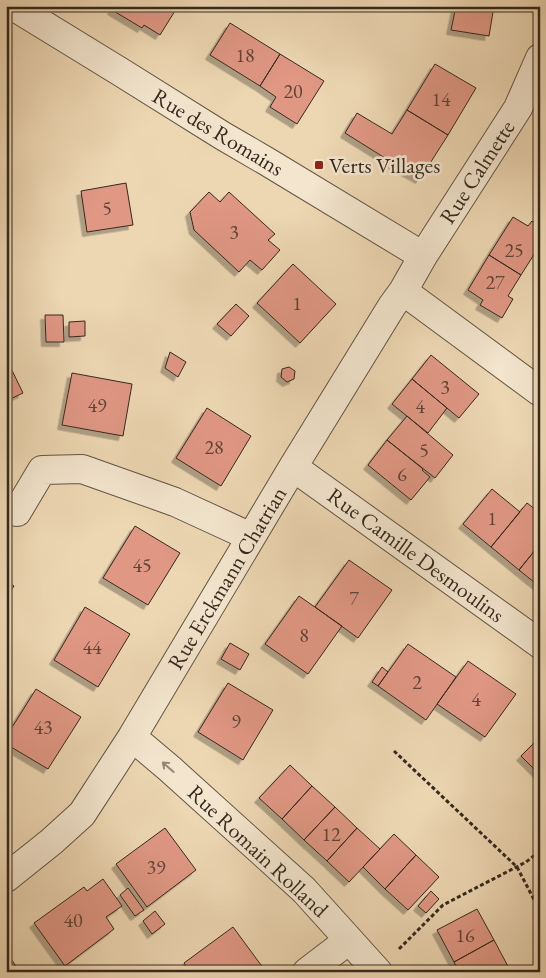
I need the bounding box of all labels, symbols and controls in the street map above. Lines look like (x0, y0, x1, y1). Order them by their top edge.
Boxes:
house number: 18 (235, 42, 255, 68)
house number: 20 (283, 78, 303, 104)
street label: Rue des Romains (147, 81, 289, 183)
house number: 14 (431, 86, 451, 112)
street label: Rue Calmette (433, 114, 522, 229)
place label: Verts Villages (329, 151, 440, 180)
marker: Verts Villages (313, 159, 325, 171)
house number: 5 (102, 195, 112, 221)
house number: 3 (229, 219, 239, 245)
house number: 25 (504, 237, 524, 263)
house number: 27 (485, 269, 505, 295)
house number: 1 (292, 290, 302, 316)
house number: 3 (440, 374, 450, 400)
house number: 49 (87, 392, 107, 418)
house number: 4 (415, 393, 425, 419)
house number: 28 (204, 434, 224, 460)
house number: 5 (419, 437, 429, 463)
house number: 6 (397, 461, 407, 487)
street label: Rue Erckmann Chatrian (161, 481, 293, 675)
street label: Rue Camille Desmoulins (322, 481, 510, 629)
house number: 1 (487, 505, 497, 531)
house number: 45 (132, 552, 152, 578)
house number: 7 (349, 585, 359, 611)
house number: 8 (299, 622, 309, 648)
house number: 44 (82, 634, 102, 660)
house number: 2 (412, 669, 422, 695)
house number: 4 (471, 686, 481, 712)
house number: 9 (231, 708, 241, 734)
house number: 43 (33, 714, 53, 740)
one-way arrow (161, 761, 174, 773)
street label: Rue Romain Rolland (181, 778, 335, 924)
house number: 12 (321, 821, 341, 847)
house number: 39 (146, 854, 166, 880)
house number: 40 (63, 907, 83, 933)
house number: 16 (455, 922, 475, 948)

